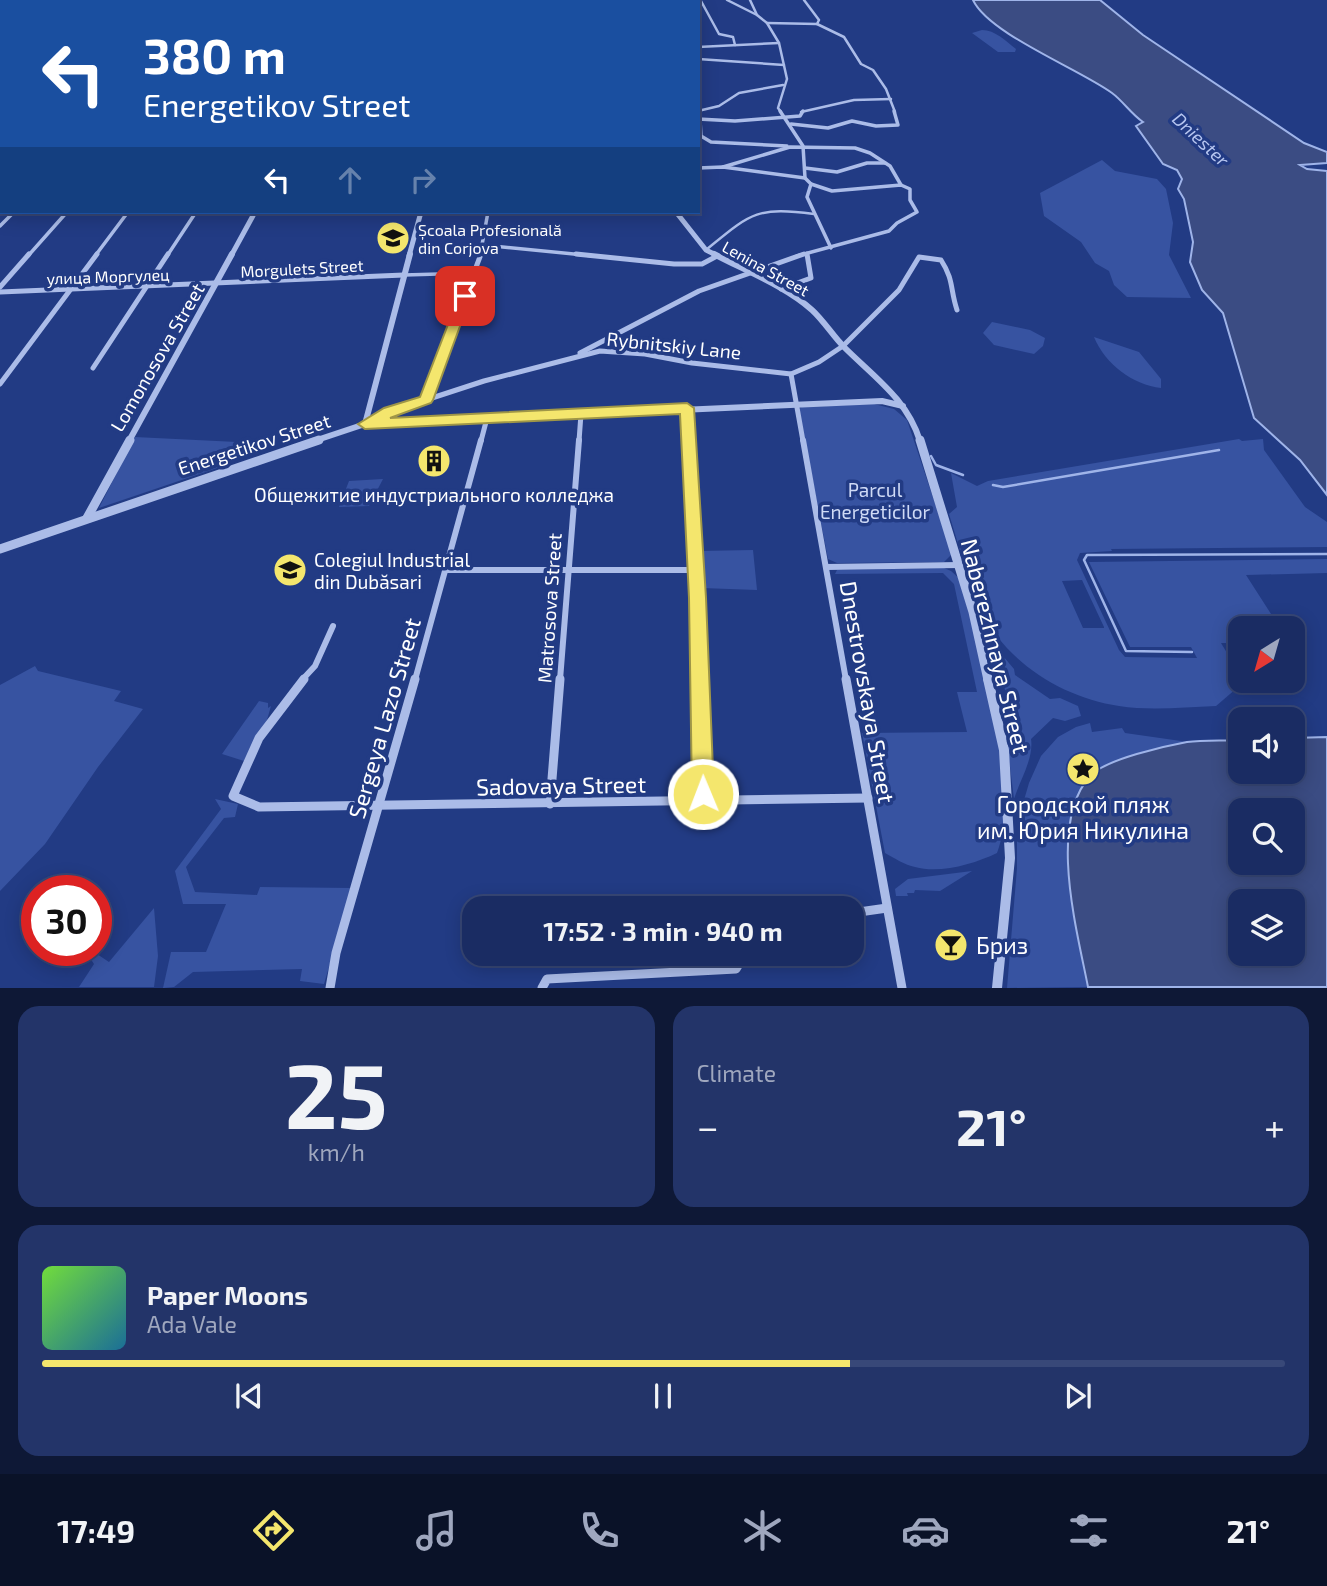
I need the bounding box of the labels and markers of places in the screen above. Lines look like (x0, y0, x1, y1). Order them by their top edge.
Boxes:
school or university icon: Școala Profesională din Corjova (374, 219, 412, 257)
place label: Școala Profesională din Corjova (418, 220, 562, 258)
pin (435, 266, 495, 326)
building icon: Общежитие индустриального колледжа (415, 442, 453, 480)
place label: Общежитие индустриального колледжа (254, 483, 614, 507)
place label: Colegiul Industrial din Dubăsari (314, 548, 470, 593)
school or university icon: Colegiul Industrial din Dubăsari (271, 551, 309, 589)
place icon: Городской пляж им. Юрия Никулина (1064, 750, 1102, 788)
place label: Городской пляж им. Юрия Никулина (977, 790, 1189, 845)
bar icon: Бриз (932, 926, 970, 964)
place label: Бриз (976, 931, 1028, 959)

